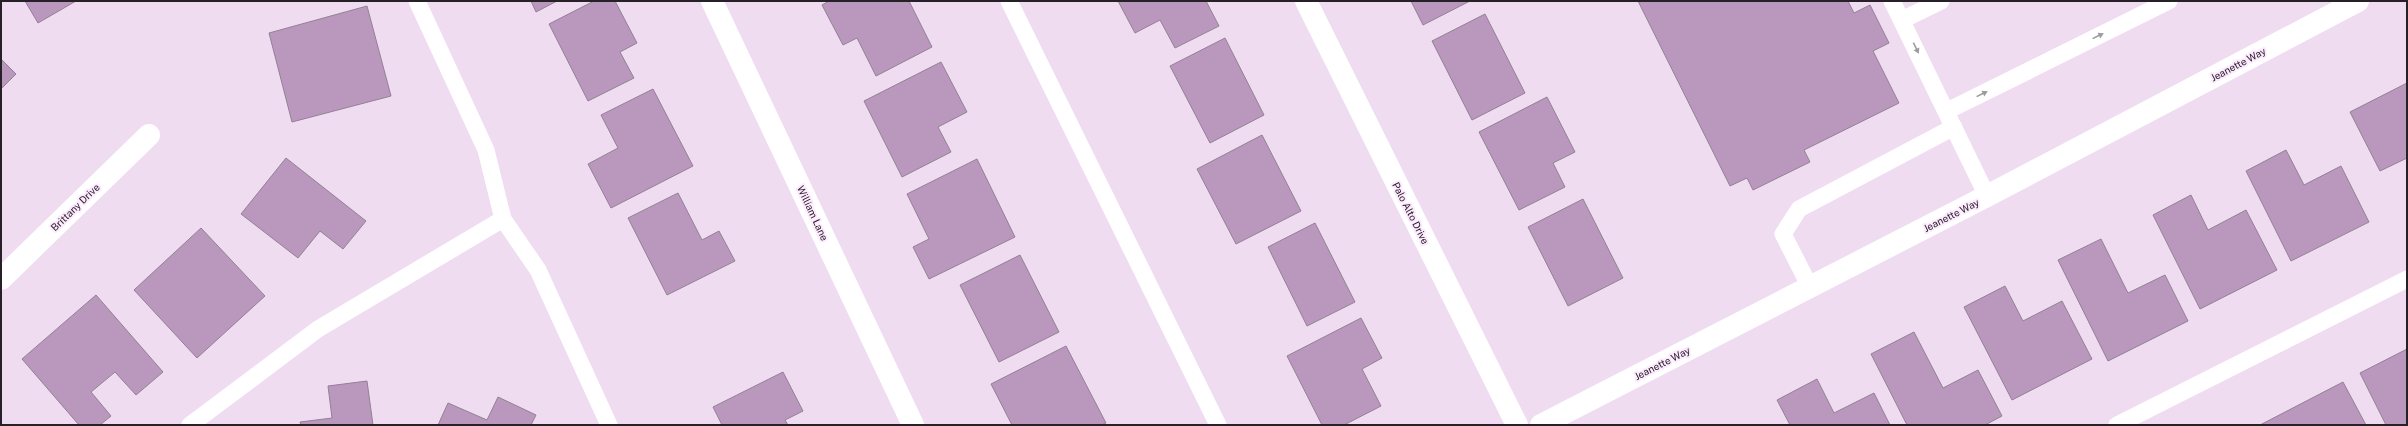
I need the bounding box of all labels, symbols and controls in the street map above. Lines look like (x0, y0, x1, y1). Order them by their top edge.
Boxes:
one-way arrow (2093, 33, 2104, 39)
one-way arrow (1913, 43, 1919, 54)
street label: Jeanette Way (2208, 44, 2268, 84)
one-way arrow (1976, 91, 1987, 97)
street label: Palo Alto Drive (1390, 180, 1432, 246)
street label: Brittany Drive (48, 181, 102, 233)
street label: William Lane (795, 183, 831, 243)
street label: Jeanette Way (1921, 196, 1981, 234)
street label: Jeanette Way (1632, 344, 1692, 382)

